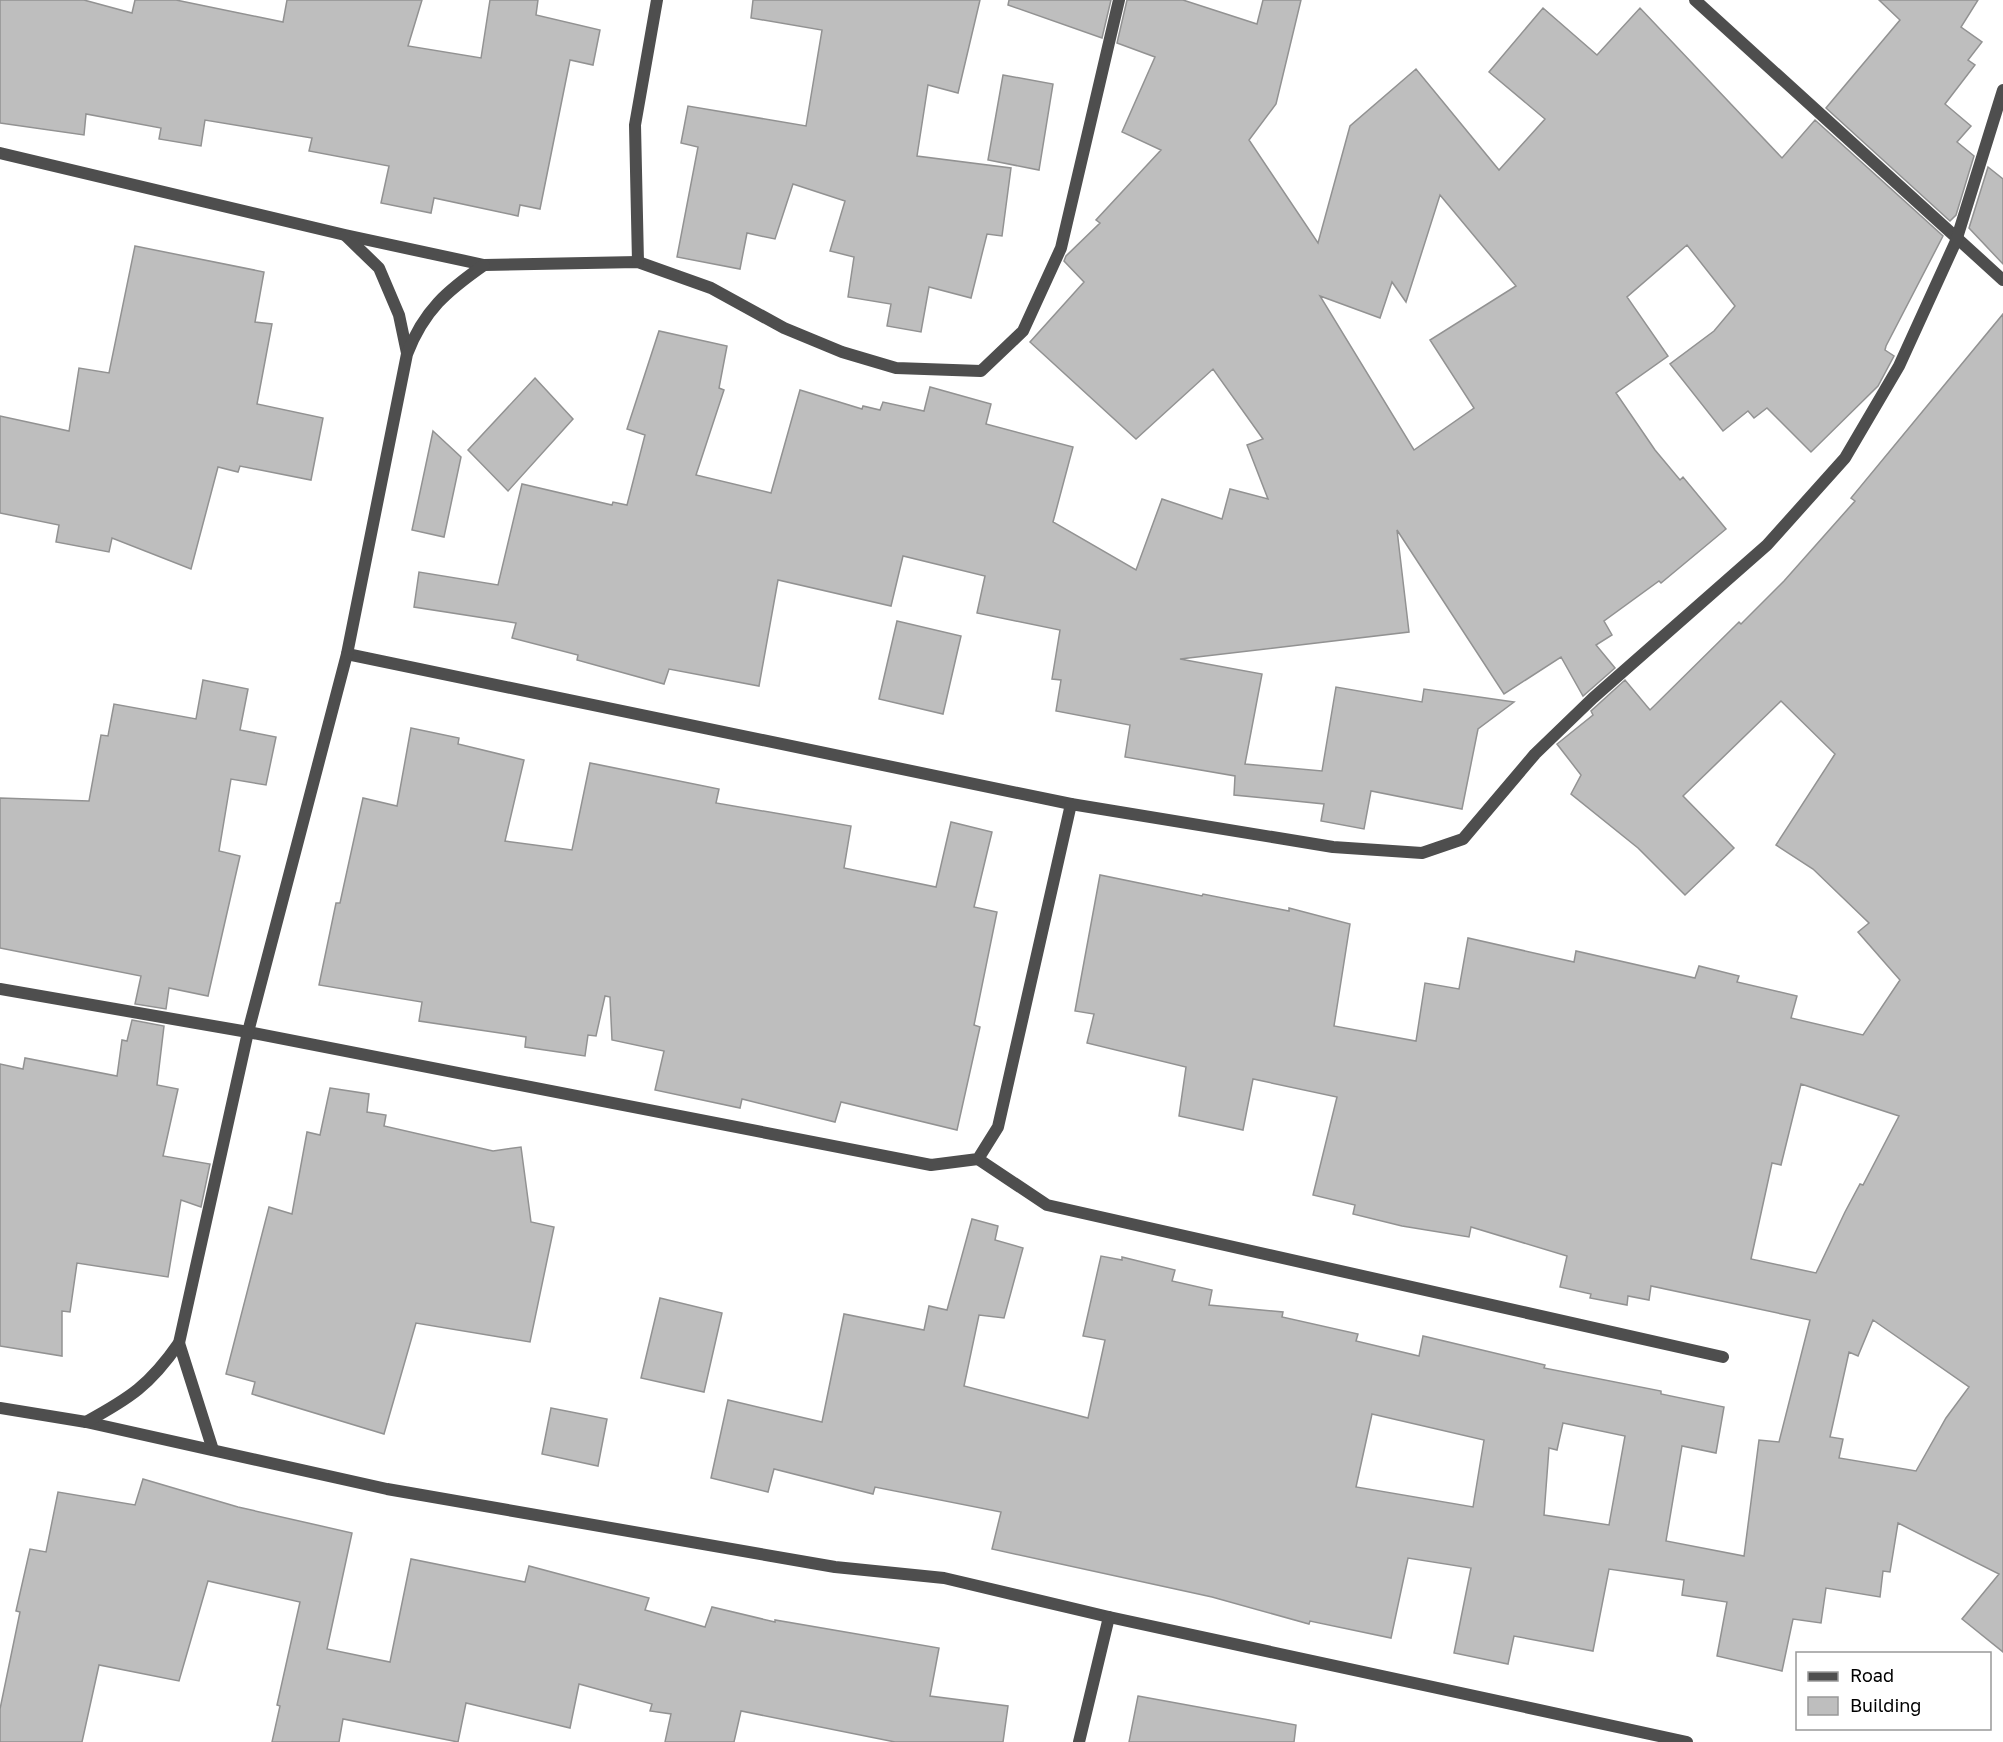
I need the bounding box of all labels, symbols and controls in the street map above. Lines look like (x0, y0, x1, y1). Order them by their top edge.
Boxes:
legend (1796, 1652, 1991, 1730)
text: Road (1850, 1664, 1894, 1686)
text: Building (1850, 1694, 1921, 1716)

